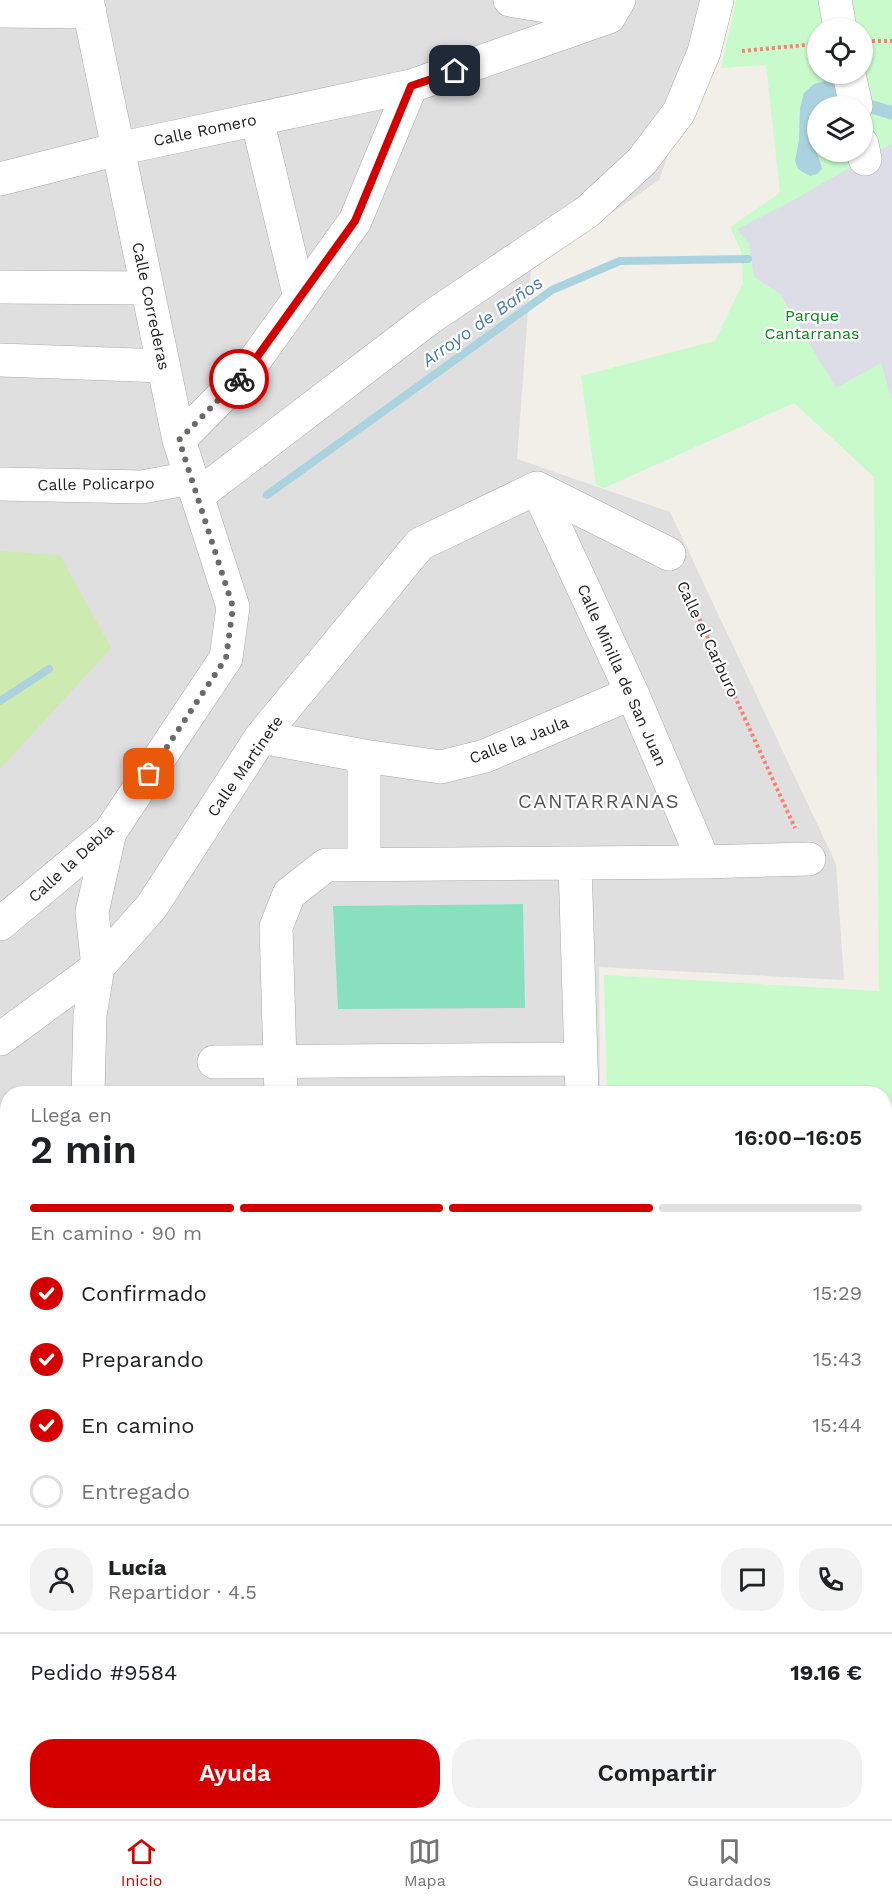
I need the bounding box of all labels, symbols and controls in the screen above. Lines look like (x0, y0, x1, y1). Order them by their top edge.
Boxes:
map controls (807, 18, 873, 162)
button: locate (807, 18, 873, 84)
pin (429, 45, 480, 96)
icon: home (438, 54, 471, 87)
button: layers (807, 96, 873, 162)
street label: Calle Romero (152, 110, 258, 150)
street label: Calle Correderas (128, 240, 174, 372)
water label: Arroyo de Baños (417, 272, 546, 371)
park label: Parque Cantarranas (765, 306, 859, 343)
courier (209, 349, 269, 409)
icon: bike (223, 363, 256, 396)
street label: Calle Policarpo (37, 473, 155, 495)
street label: Calle el Carburo (673, 578, 743, 700)
street label: Calle Minilla de San Juan (573, 581, 671, 769)
street label: Calle Martinete (203, 712, 287, 820)
street label: Calle la Jaula (467, 712, 571, 768)
pin (123, 748, 174, 799)
icon: bag (132, 757, 165, 790)
district label: CANTARRANAS (518, 789, 680, 813)
street label: Calle la Debla (24, 820, 118, 906)
text: Llega en (30, 1103, 112, 1127)
text: 16:00–16:05 (735, 1125, 862, 1150)
text: 2 min (30, 1127, 137, 1172)
text: En camino · 90 m (30, 1221, 202, 1245)
icon: check (30, 1277, 63, 1310)
text: Confirmado (81, 1281, 207, 1306)
text: 15:29 (813, 1281, 862, 1305)
icon: check (30, 1343, 63, 1376)
text: Preparando (81, 1347, 204, 1372)
text: 15:43 (813, 1347, 862, 1371)
icon: check (30, 1409, 63, 1442)
text: En camino (81, 1413, 195, 1438)
text: 15:44 (812, 1413, 862, 1437)
text: Entregado (81, 1479, 190, 1504)
button: person (30, 1548, 93, 1611)
button: chat (721, 1548, 784, 1611)
button: phone (799, 1548, 862, 1611)
text: Lucía (108, 1555, 166, 1580)
text: Repartidor · 4.5 (108, 1580, 257, 1604)
text: Pedido #9584 (30, 1660, 178, 1685)
text: 19.16 € (790, 1660, 862, 1685)
button: Ayuda (30, 1739, 440, 1808)
button: Compartir (452, 1739, 862, 1808)
tab: Inicio (121, 1835, 162, 1890)
tab: Mapa (404, 1835, 446, 1890)
tab: Guardados (687, 1835, 771, 1890)

